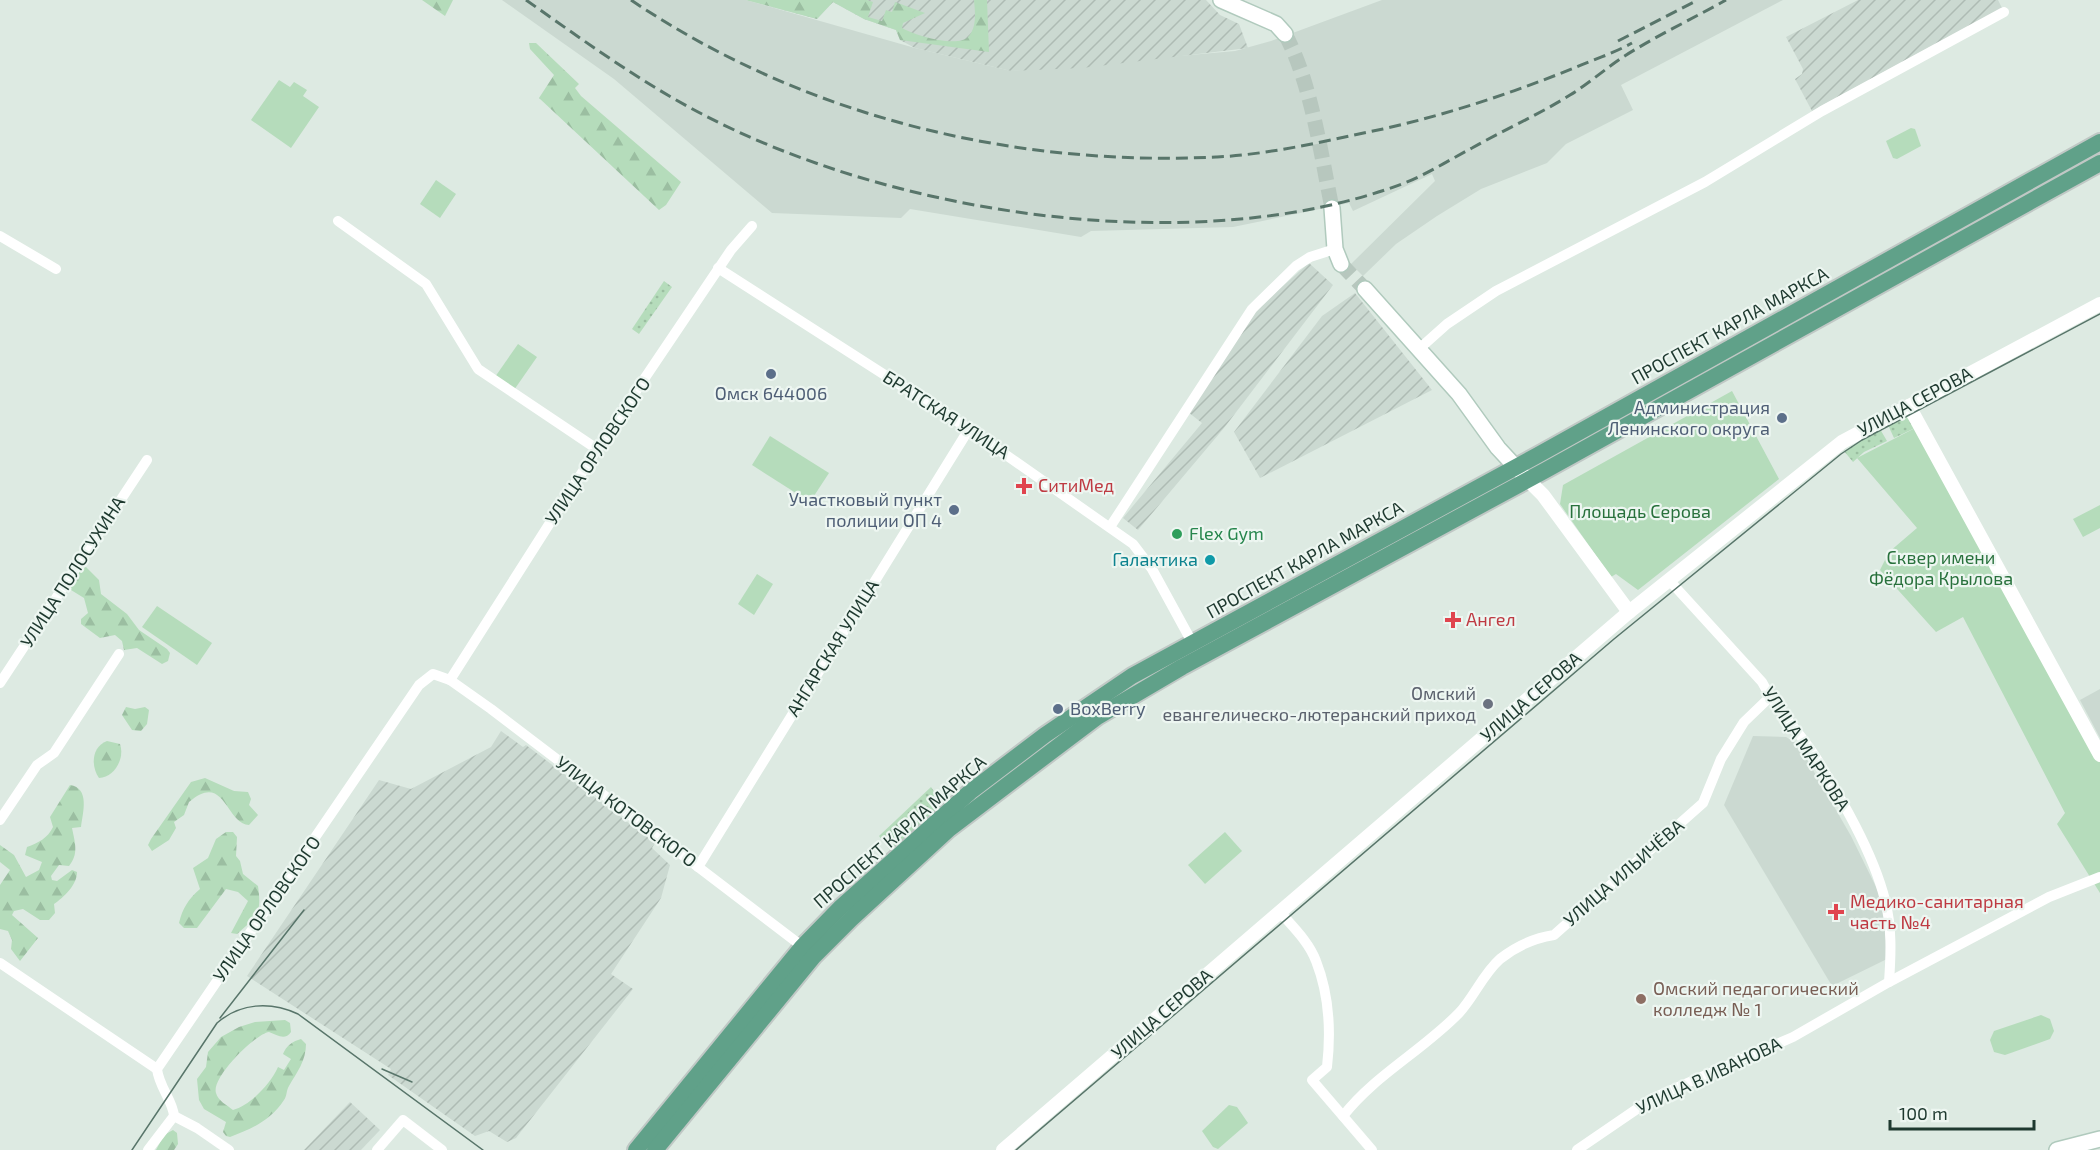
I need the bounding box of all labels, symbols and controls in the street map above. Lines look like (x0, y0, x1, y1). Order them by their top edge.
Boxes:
street label: ПРОСПЕКТ КАРЛА МАРКСА (1627, 261, 1832, 388)
street label: УЛИЦА СЕРОВА (1854, 361, 1976, 441)
street label: БРАТСКАЯ УЛИЦА (879, 365, 1015, 464)
marker: Омск 644006 (764, 367, 778, 381)
street label: УЛИЦА ОРЛОВСКОГО (540, 373, 655, 528)
place label: Омск 644006 (715, 382, 827, 404)
place label: Администрация Ленинского округа (1608, 396, 1770, 439)
marker: Администрация Ленинского округа (1775, 411, 1789, 425)
place label: СитиМед (1038, 474, 1114, 496)
marker: СитиМед (1015, 477, 1033, 495)
place label: Участковый пункт полиции ОП 4 (789, 488, 942, 531)
street label: УЛИЦА ПОЛОСУХИНА (15, 491, 130, 651)
street label: ПРОСПЕКТ КАРЛА МАРКСА (1202, 495, 1407, 622)
park label: Площадь Серова (1569, 500, 1711, 522)
marker: Участковый пункт полиции ОП 4 (947, 503, 961, 517)
place label: Flex Gym (1189, 522, 1264, 544)
marker: Flex Gym (1170, 527, 1184, 541)
park label: Сквер имени Фёдора Крылова (1869, 546, 2013, 589)
place label: Галактика (1112, 548, 1198, 570)
marker: Галактика (1203, 553, 1217, 567)
street label: АНГАРСКАЯ УЛИЦА (781, 574, 884, 720)
place label: Ангел (1466, 608, 1516, 630)
marker: Ангел (1444, 611, 1462, 629)
street label: УЛИЦА СЕРОВА (1475, 646, 1586, 746)
place label: Омский евангелическо-лютеранский приход (1162, 682, 1476, 725)
street label: УЛИЦА МАРКОВА (1758, 682, 1856, 815)
place label: BoxBerry (1070, 697, 1146, 719)
marker: Омский евангелическо-лютеранский приход (1481, 697, 1495, 711)
marker: BoxBerry (1051, 702, 1065, 716)
street label: ПРОСПЕКТ КАРЛА МАРКСА (809, 750, 991, 912)
street label: УЛИЦА КОТОВСКОГО (552, 751, 701, 871)
street label: УЛИЦА ИЛЬИЧЁВА (1559, 814, 1689, 930)
street label: УЛИЦА ОРЛОВСКОГО (208, 831, 325, 985)
place label: Медико-санитарная часть №4 (1850, 890, 2024, 933)
marker: Медико-санитарная часть №4 (1827, 903, 1845, 921)
street label: УЛИЦА СЕРОВА (1106, 963, 1217, 1063)
place label: Омский педагогический колледж № 1 (1653, 977, 1859, 1020)
marker: Омский педагогический колледж № 1 (1634, 992, 1648, 1006)
street label: УЛИЦА В.ИВАНОВА (1633, 1031, 1785, 1118)
scale bar (1890, 1093, 2034, 1131)
text: 100 m (1899, 1102, 1948, 1124)

